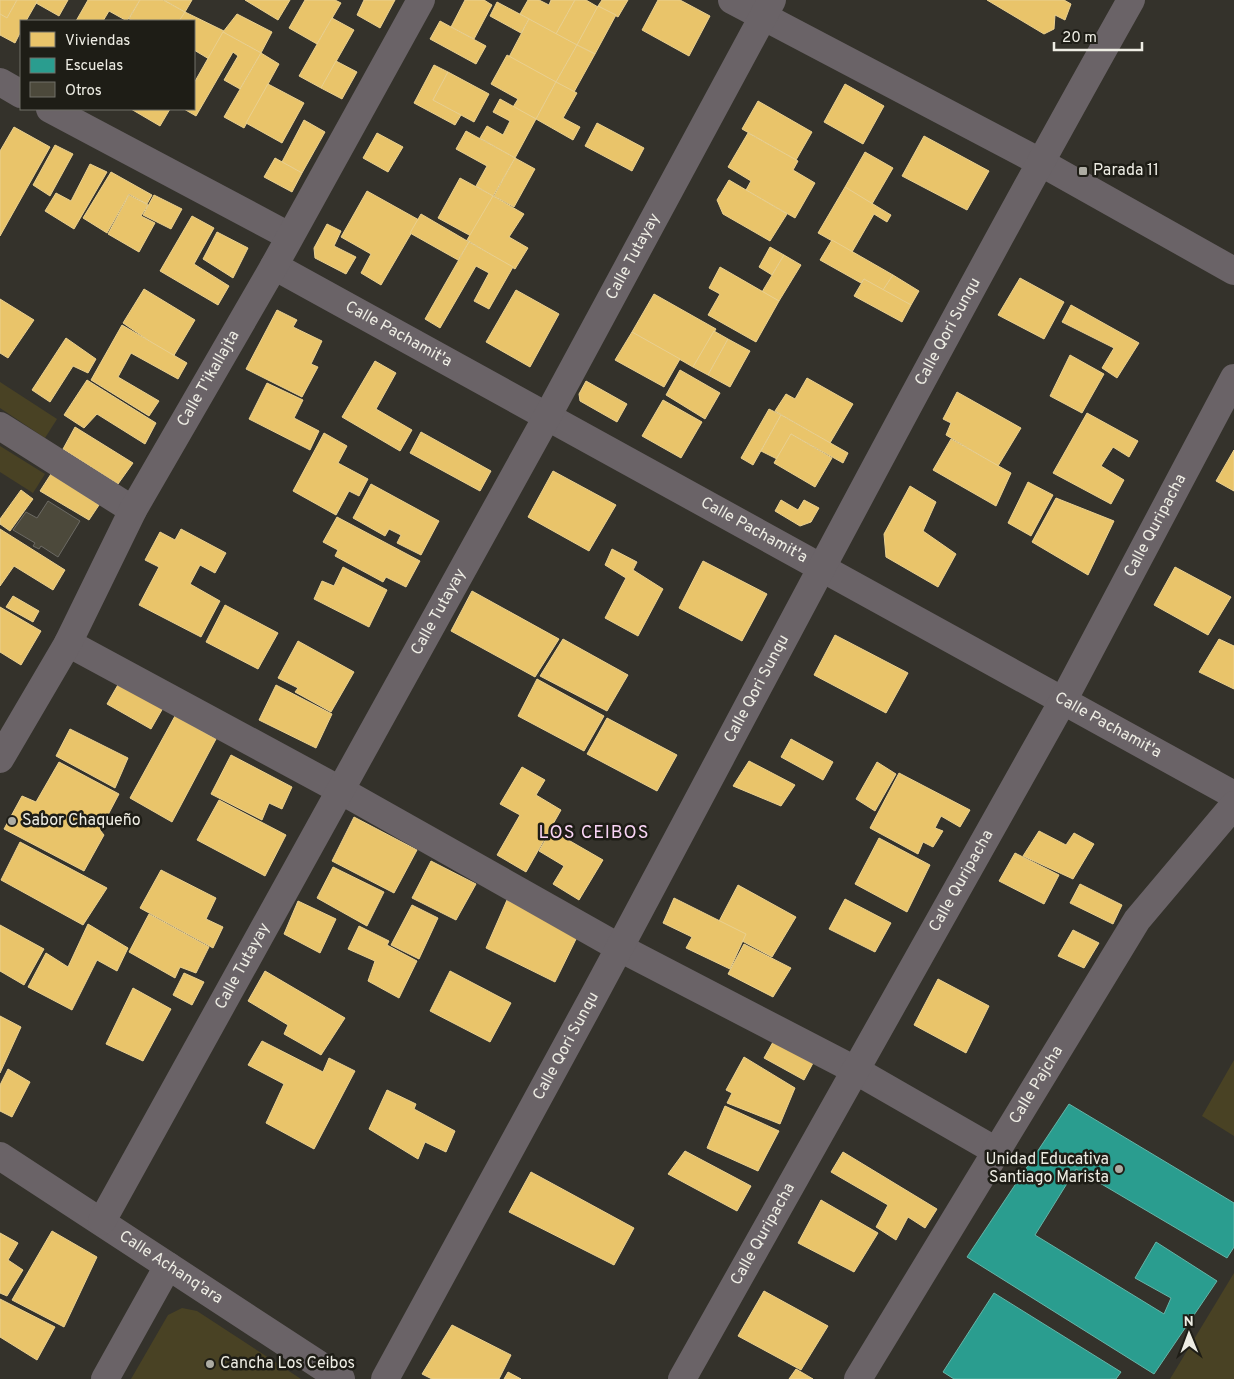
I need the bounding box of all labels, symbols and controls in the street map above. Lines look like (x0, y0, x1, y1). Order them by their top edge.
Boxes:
legend (20, 20, 195, 110)
scale bar (1054, 20, 1142, 52)
text: 20 m (1062, 29, 1097, 48)
text: Viviendas (65, 32, 130, 51)
text: Escuelas (65, 57, 123, 76)
text: Otros (65, 82, 102, 101)
place label: Parada 11 (1093, 161, 1159, 181)
marker: Parada 11 (1077, 165, 1089, 177)
street label: Calle Tutayay (602, 210, 665, 304)
street label: Calle Qori Sunqu (911, 274, 986, 389)
street label: Calle Pachamit'a (341, 297, 455, 372)
street label: Calle T'ikallajta (173, 327, 244, 431)
street label: Calle Quripacha (1120, 471, 1191, 581)
street label: Calle Pachamit'a (697, 493, 811, 568)
street label: Calle Tutayay (407, 565, 471, 659)
street label: Calle Qori Sunqu (720, 631, 794, 747)
street label: Calle Pachamit'a (1051, 688, 1165, 763)
place label: Sabor Chaqueño (22, 811, 141, 831)
marker: Sabor Chaqueño (6, 815, 18, 827)
district label: LOS CEIBOS (538, 822, 650, 845)
street label: Calle Quripacha (925, 827, 998, 936)
street label: Calle Tutayay (211, 920, 275, 1013)
street label: Calle Qori Sunqu (529, 989, 604, 1104)
street label: Calle Pajcha (1005, 1042, 1068, 1128)
place label: Unidad Educativa Santiago Marista (985, 1150, 1109, 1188)
marker: Unidad Educativa Santiago Marista (1113, 1163, 1125, 1175)
street label: Calle Quripacha (727, 1180, 800, 1289)
street label: Calle Achanq'ara (115, 1226, 226, 1309)
north arrow (1164, 1309, 1214, 1359)
text: N (1184, 1314, 1194, 1331)
place label: Cancha Los Ceibos (220, 1354, 355, 1374)
marker: Cancha Los Ceibos (204, 1358, 216, 1370)

